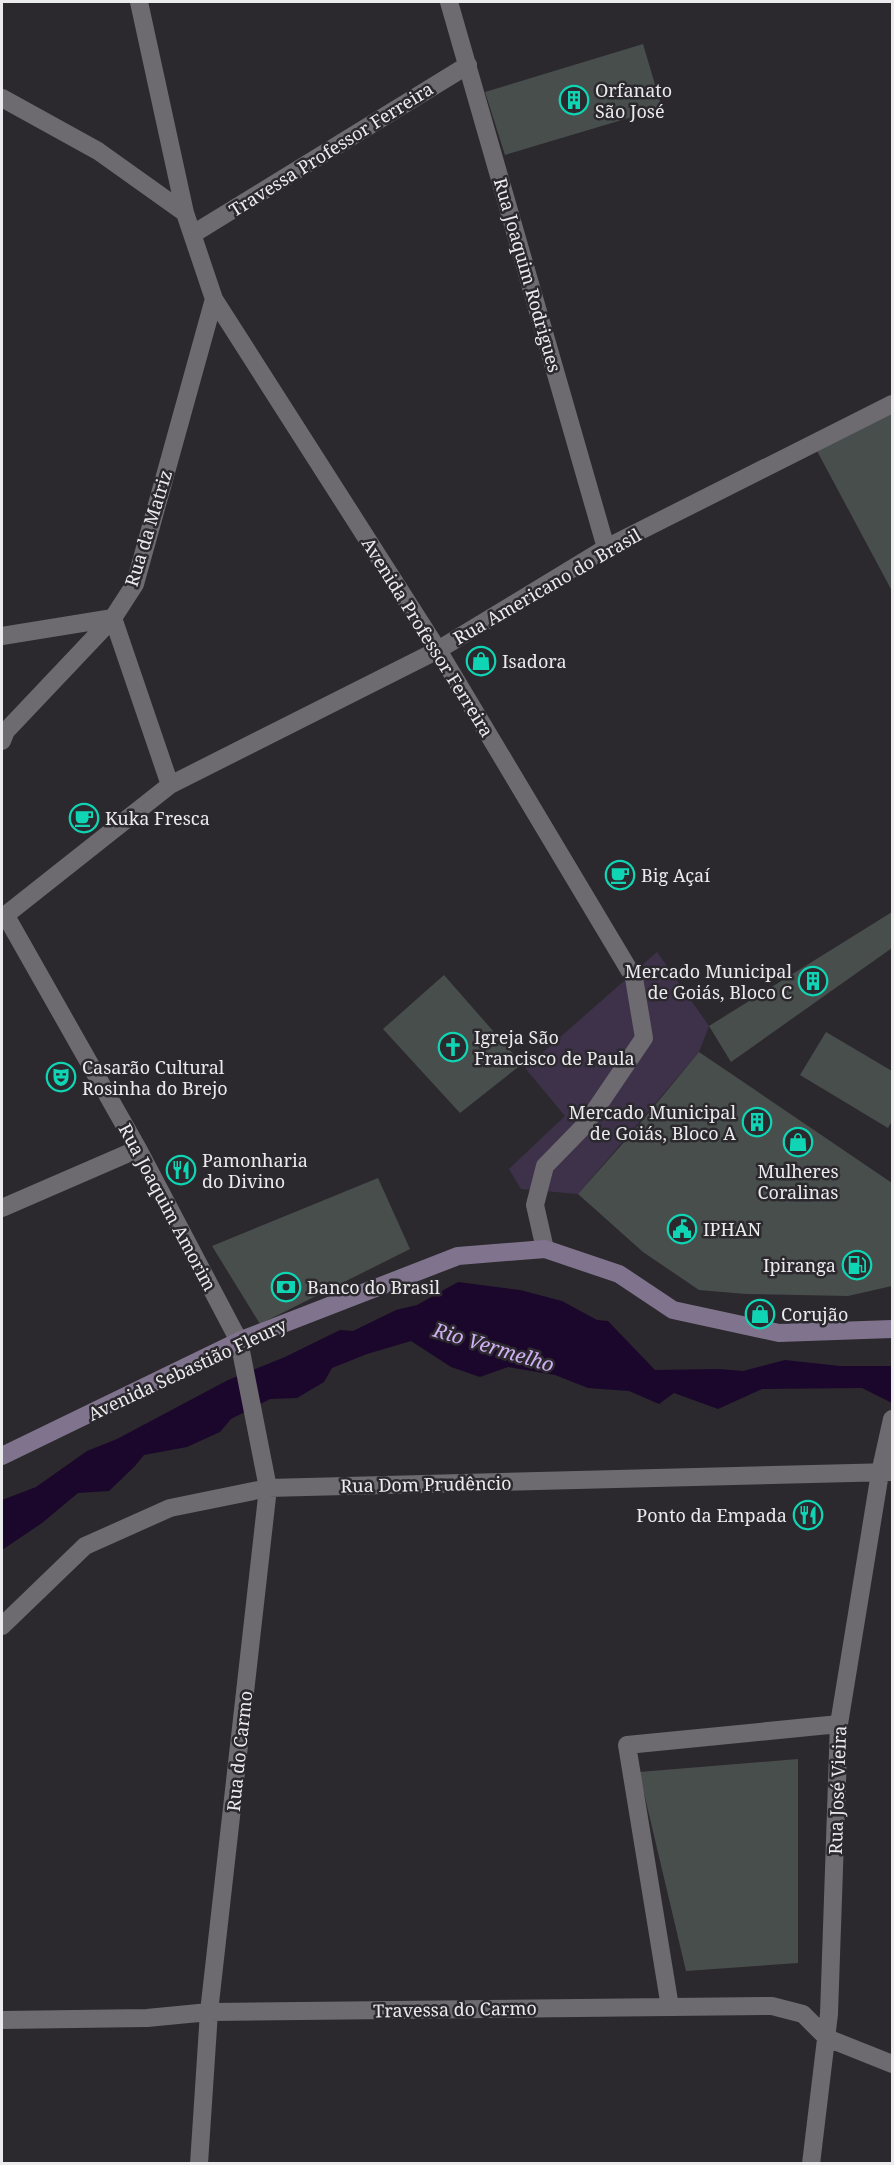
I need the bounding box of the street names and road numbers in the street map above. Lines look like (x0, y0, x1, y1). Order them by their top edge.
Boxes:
street label: Travessa Professor Ferreira (224, 76, 438, 222)
street label: Rua Joaquim Rodrigues (489, 175, 567, 375)
street label: Rua da Matriz (119, 467, 177, 589)
street label: Rua Americano do Brasil (449, 522, 646, 650)
street label: Avenida Professor Ferreira (357, 533, 499, 741)
street label: Rua Joaquim Amorim (114, 1119, 222, 1295)
street label: Avenida Sebastião Fleury (84, 1312, 291, 1426)
street label: Rua Dom Prudêncio (340, 1471, 512, 1497)
street label: Rua do Carmo (221, 1689, 257, 1813)
street label: Rua José Vieira (823, 1725, 851, 1855)
street label: Travessa do Carmo (373, 1996, 537, 2022)

